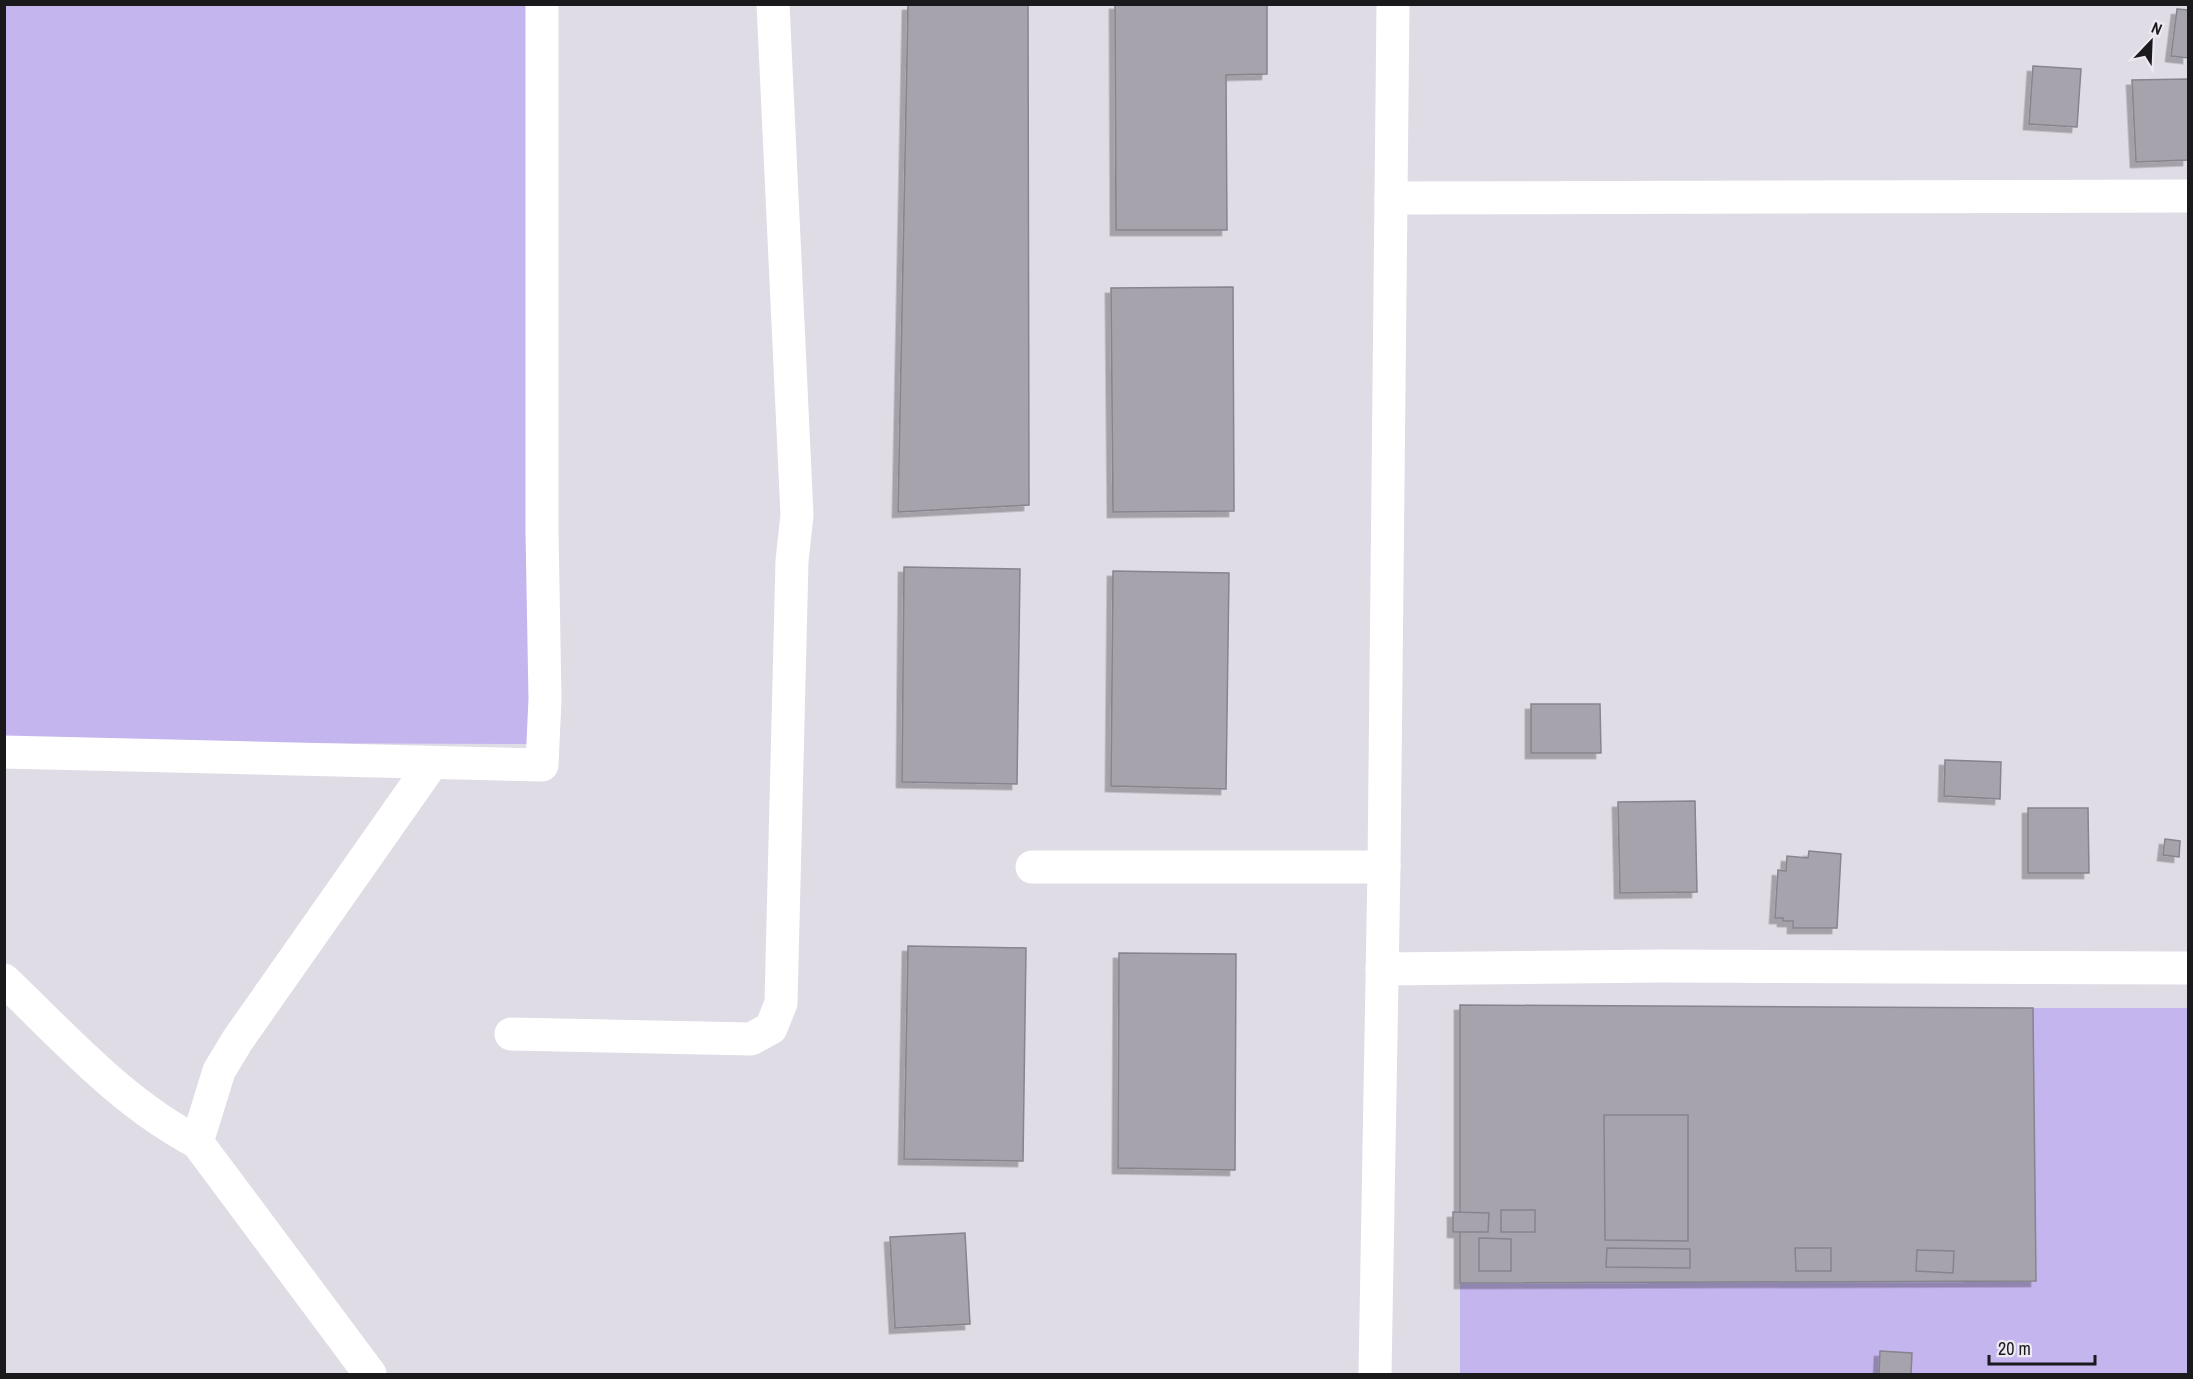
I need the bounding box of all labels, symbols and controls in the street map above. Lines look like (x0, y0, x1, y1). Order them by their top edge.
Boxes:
north arrow (2121, 12, 2181, 72)
text: N (2148, 16, 2166, 40)
scale bar (1989, 1328, 2096, 1366)
text: 20 m (1998, 1336, 2031, 1361)

